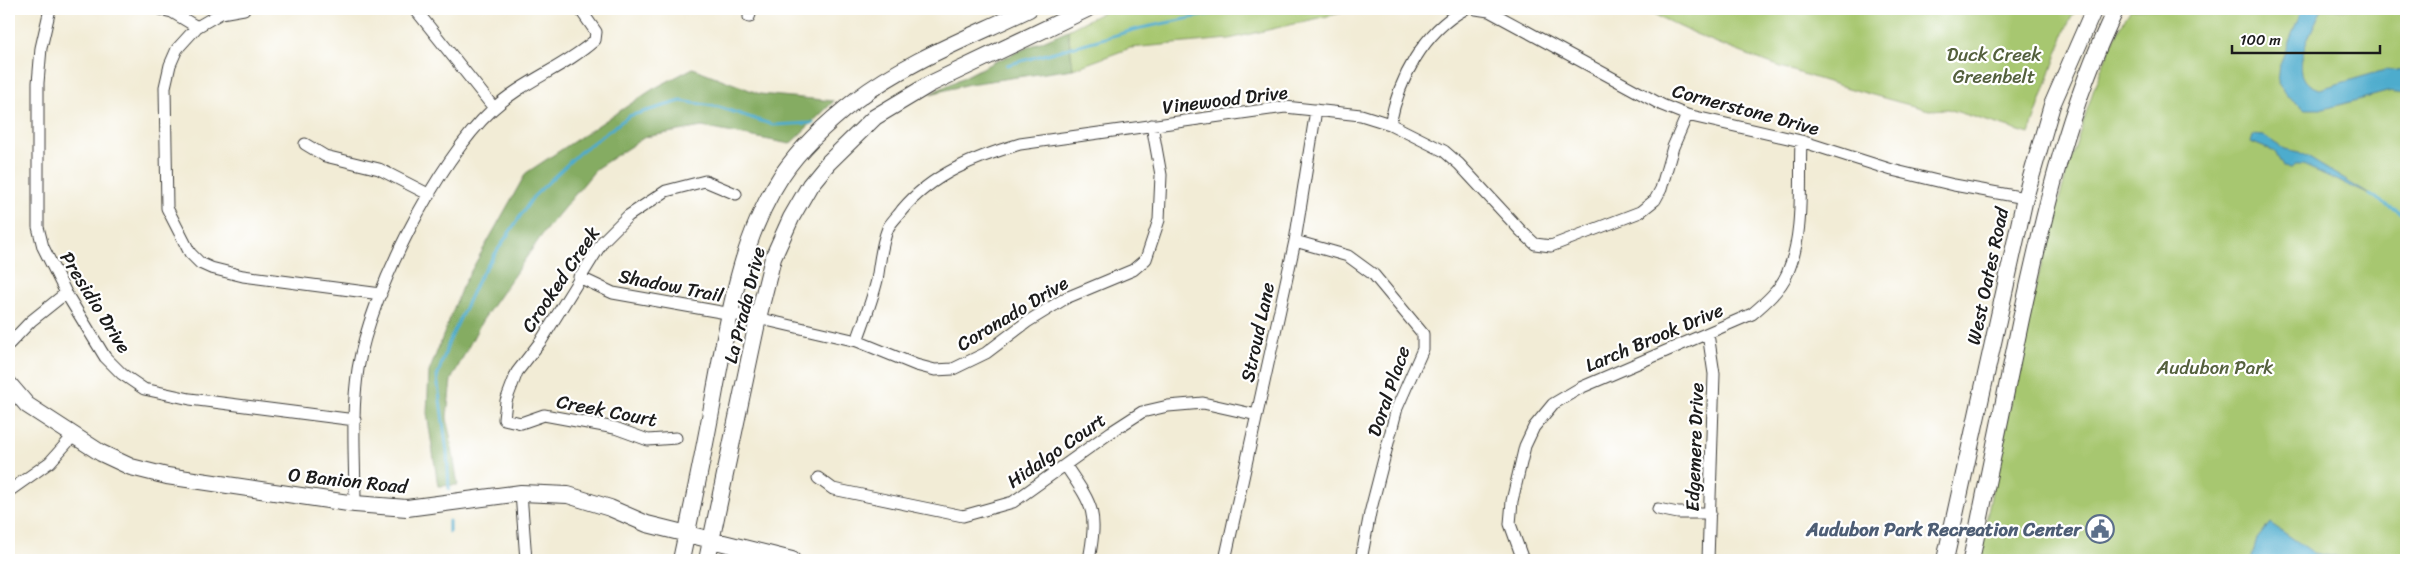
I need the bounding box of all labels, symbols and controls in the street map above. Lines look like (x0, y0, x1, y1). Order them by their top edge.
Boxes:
scale bar (2232, 22, 2380, 54)
text: 100 m (2240, 27, 2281, 53)
park label: Duck Creek Greenbelt (1947, 38, 2042, 93)
street label: Cornerstone Drive (1669, 74, 1823, 145)
street label: Vinewood Drive (1160, 75, 1290, 124)
street label: West Oates Road (1957, 203, 2018, 348)
street label: Crooked Creek (513, 219, 608, 339)
street label: La Prada Drive (714, 243, 775, 367)
street label: Presidio Drive (51, 245, 140, 360)
street label: Shadow Trail (616, 259, 727, 312)
street label: Coronado Drive (950, 267, 1075, 360)
street label: Stroud Lane (1231, 279, 1284, 385)
street label: Larch Brook Drive (1580, 293, 1729, 382)
street label: Doral Place (1358, 341, 1419, 441)
park label: Audubon Park (2156, 351, 2273, 384)
street label: Edgemere Drive (1676, 382, 1713, 512)
street label: Creek Court (554, 385, 660, 436)
street label: Hidalgo Court (1000, 404, 1113, 497)
street label: O Banion Road (287, 458, 411, 503)
place label: Audubon Park Recreation Center (1805, 513, 2082, 546)
public building icon: Audubon Park Recreation Center (2085, 514, 2115, 544)

